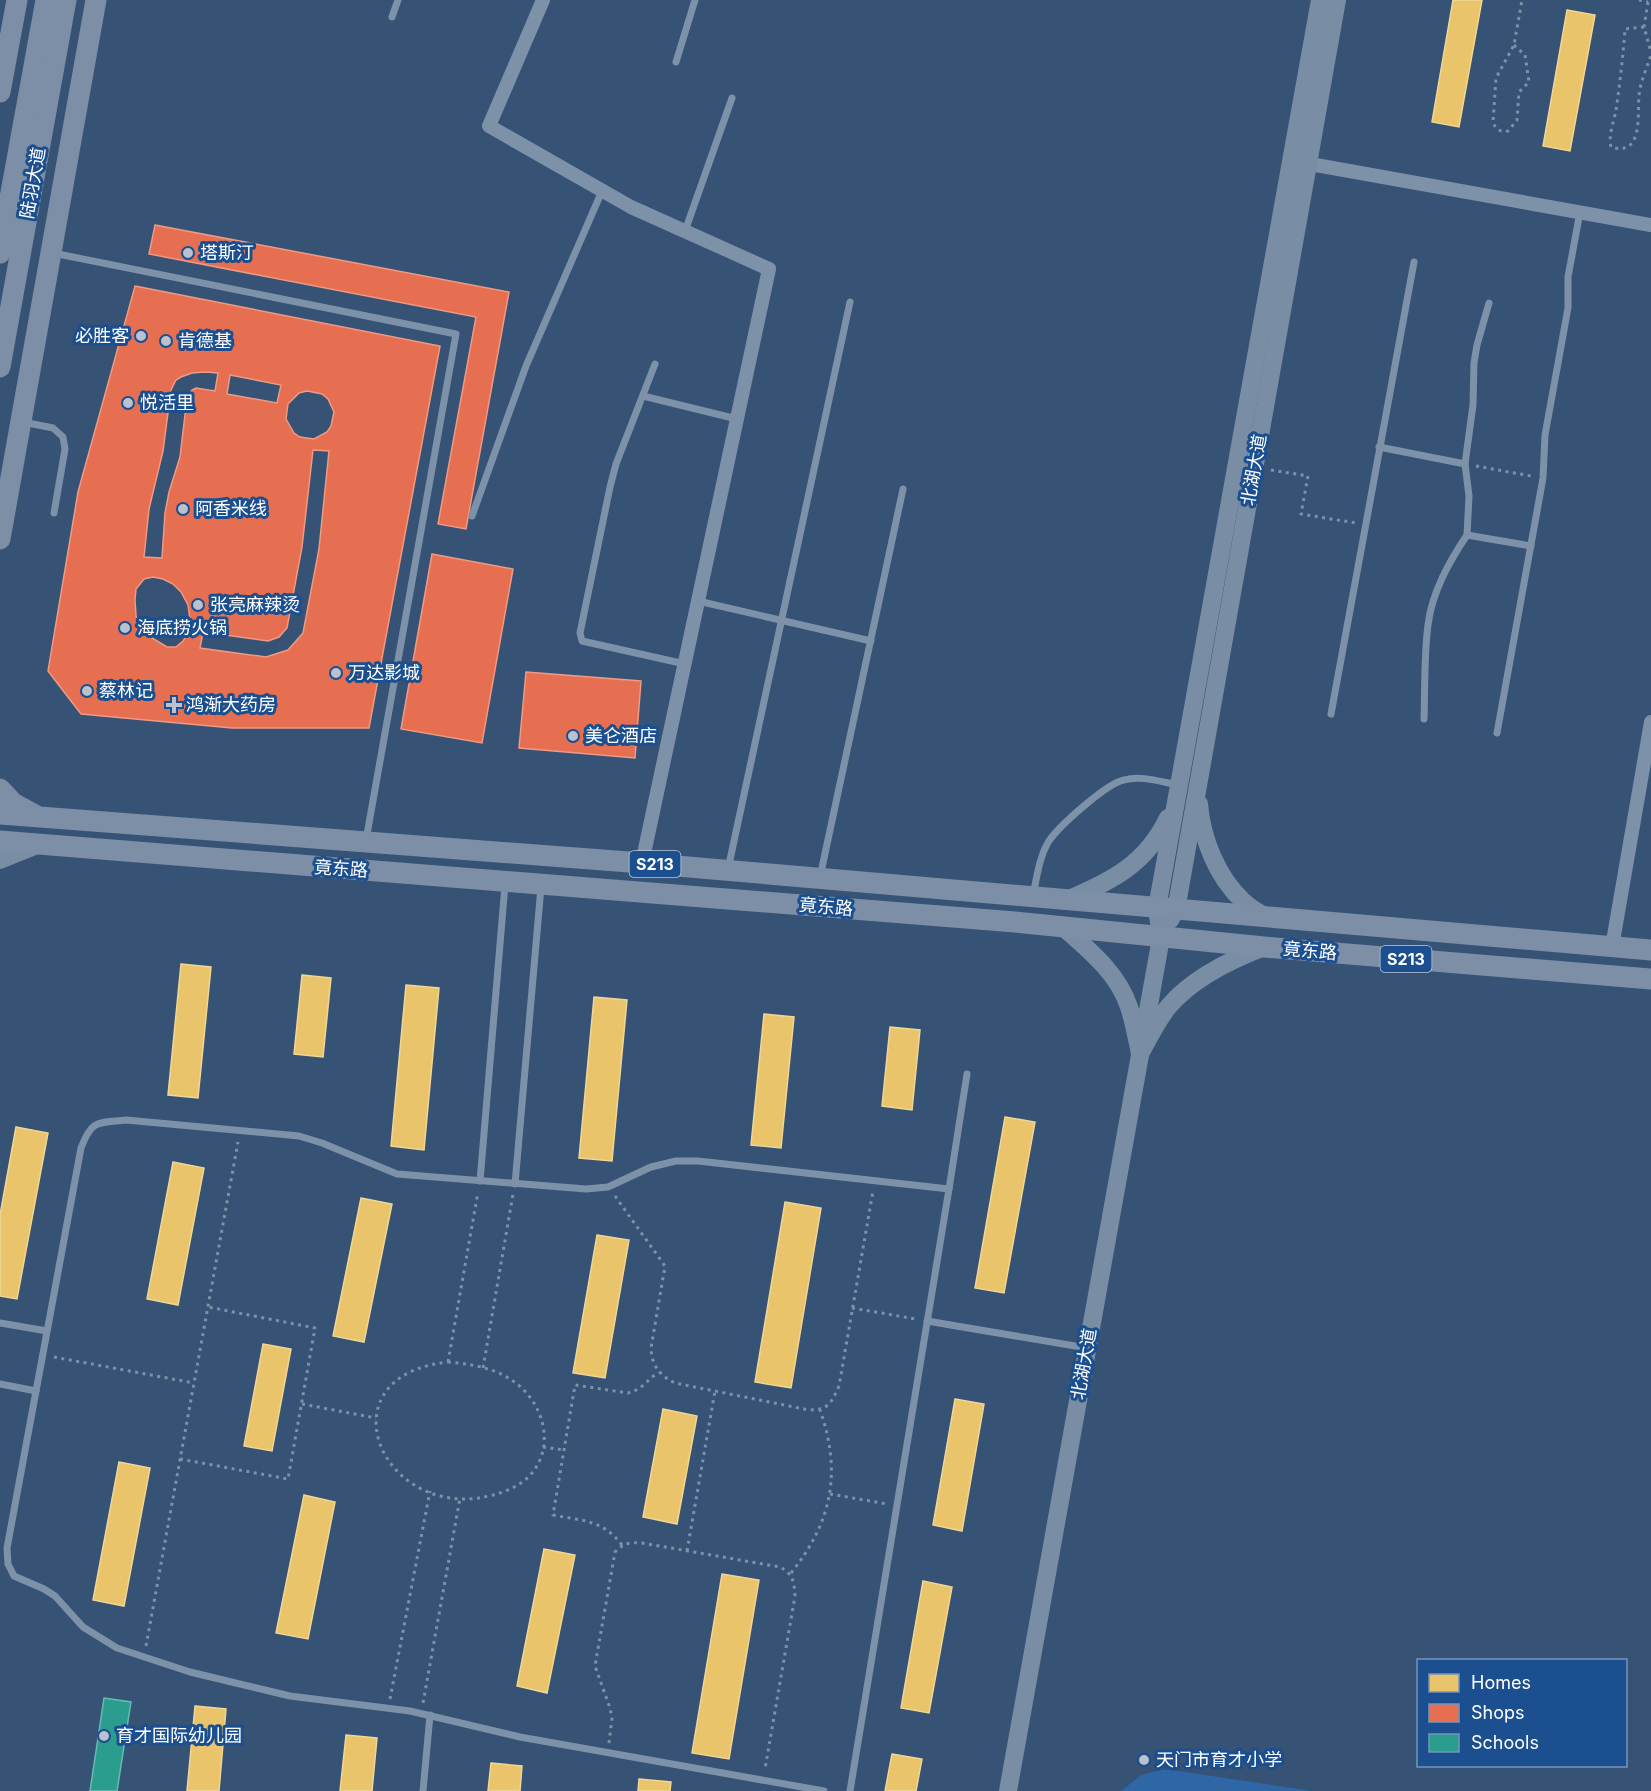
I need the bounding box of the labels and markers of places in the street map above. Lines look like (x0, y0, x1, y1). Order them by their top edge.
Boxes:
place label: 塔斯汀 (200, 242, 254, 263)
marker: 塔斯汀 (181, 246, 195, 260)
place label: 必胜客 (75, 325, 129, 346)
marker: 必胜客 (134, 329, 148, 343)
place label: 肯德基 (178, 330, 232, 351)
marker: 肯德基 (159, 334, 173, 348)
place label: 悦活里 (140, 392, 194, 413)
marker: 悦活里 (121, 396, 135, 410)
place label: 阿香米线 (195, 498, 267, 519)
marker: 阿香米线 (176, 502, 190, 516)
place label: 张亮麻辣烫 (210, 594, 300, 615)
marker: 张亮麻辣烫 (191, 598, 205, 612)
place label: 海底捞火锅 (137, 617, 227, 638)
marker: 海底捞火锅 (118, 621, 132, 635)
place label: 万达影城 (348, 662, 420, 683)
marker: 万达影城 (329, 666, 343, 680)
place label: 蔡林记 (99, 680, 153, 701)
marker: 蔡林记 (80, 684, 94, 698)
place label: 鸿渐大药房 (186, 694, 276, 715)
marker: 鸿渐大药房 (167, 698, 181, 712)
place label: 美仑酒店 (585, 725, 657, 746)
marker: 美仑酒店 (566, 729, 580, 743)
place label: 育才国际幼儿园 (116, 1725, 242, 1746)
marker: 育才国际幼儿园 (97, 1729, 111, 1743)
place label: 天门市育才小学 (1156, 1749, 1282, 1770)
marker: 天门市育才小学 (1137, 1753, 1151, 1767)

